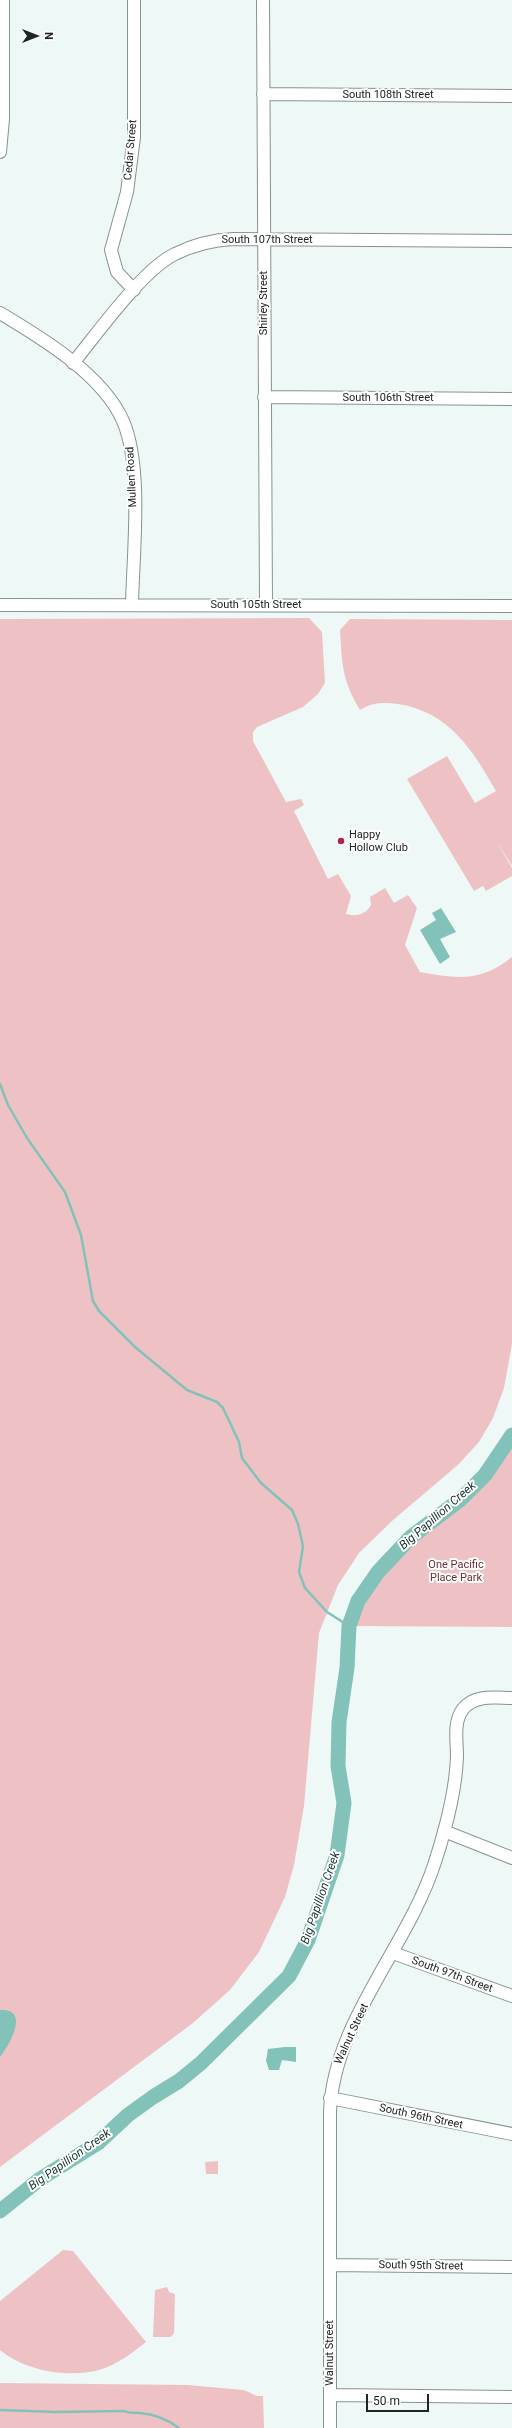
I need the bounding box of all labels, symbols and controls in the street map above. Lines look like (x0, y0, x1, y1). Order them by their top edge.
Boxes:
north arrow (16, 16, 56, 56)
text: N (42, 32, 55, 40)
street label: South 108th Street (342, 88, 434, 102)
street label: Cedar Street (122, 119, 140, 181)
street label: South 107th Street (221, 233, 313, 247)
street label: Shirley Street (257, 271, 271, 335)
street label: South 106th Street (342, 391, 434, 405)
street label: Mullen Road (124, 446, 140, 508)
street label: South 105th Street (210, 598, 302, 612)
place label: Happy Hollow Club (349, 828, 408, 854)
marker: Happy Hollow Club (336, 836, 346, 846)
water label: Big Papillion Creek (397, 1479, 479, 1553)
park label: One Pacific Place Park (428, 1558, 484, 1584)
water label: Big Papillion Creek (298, 1850, 344, 1946)
street label: South 97th Street (410, 1954, 494, 1996)
street label: Walnut Street (332, 2001, 372, 2067)
street label: South 96th Street (378, 2102, 464, 2132)
water label: Big Papillion Creek (26, 2126, 114, 2194)
street label: South 95th Street (378, 2259, 464, 2273)
street label: Walnut Street (323, 2320, 337, 2386)
scale bar (368, 2386, 431, 2412)
text: 50 m (373, 2394, 400, 2408)

